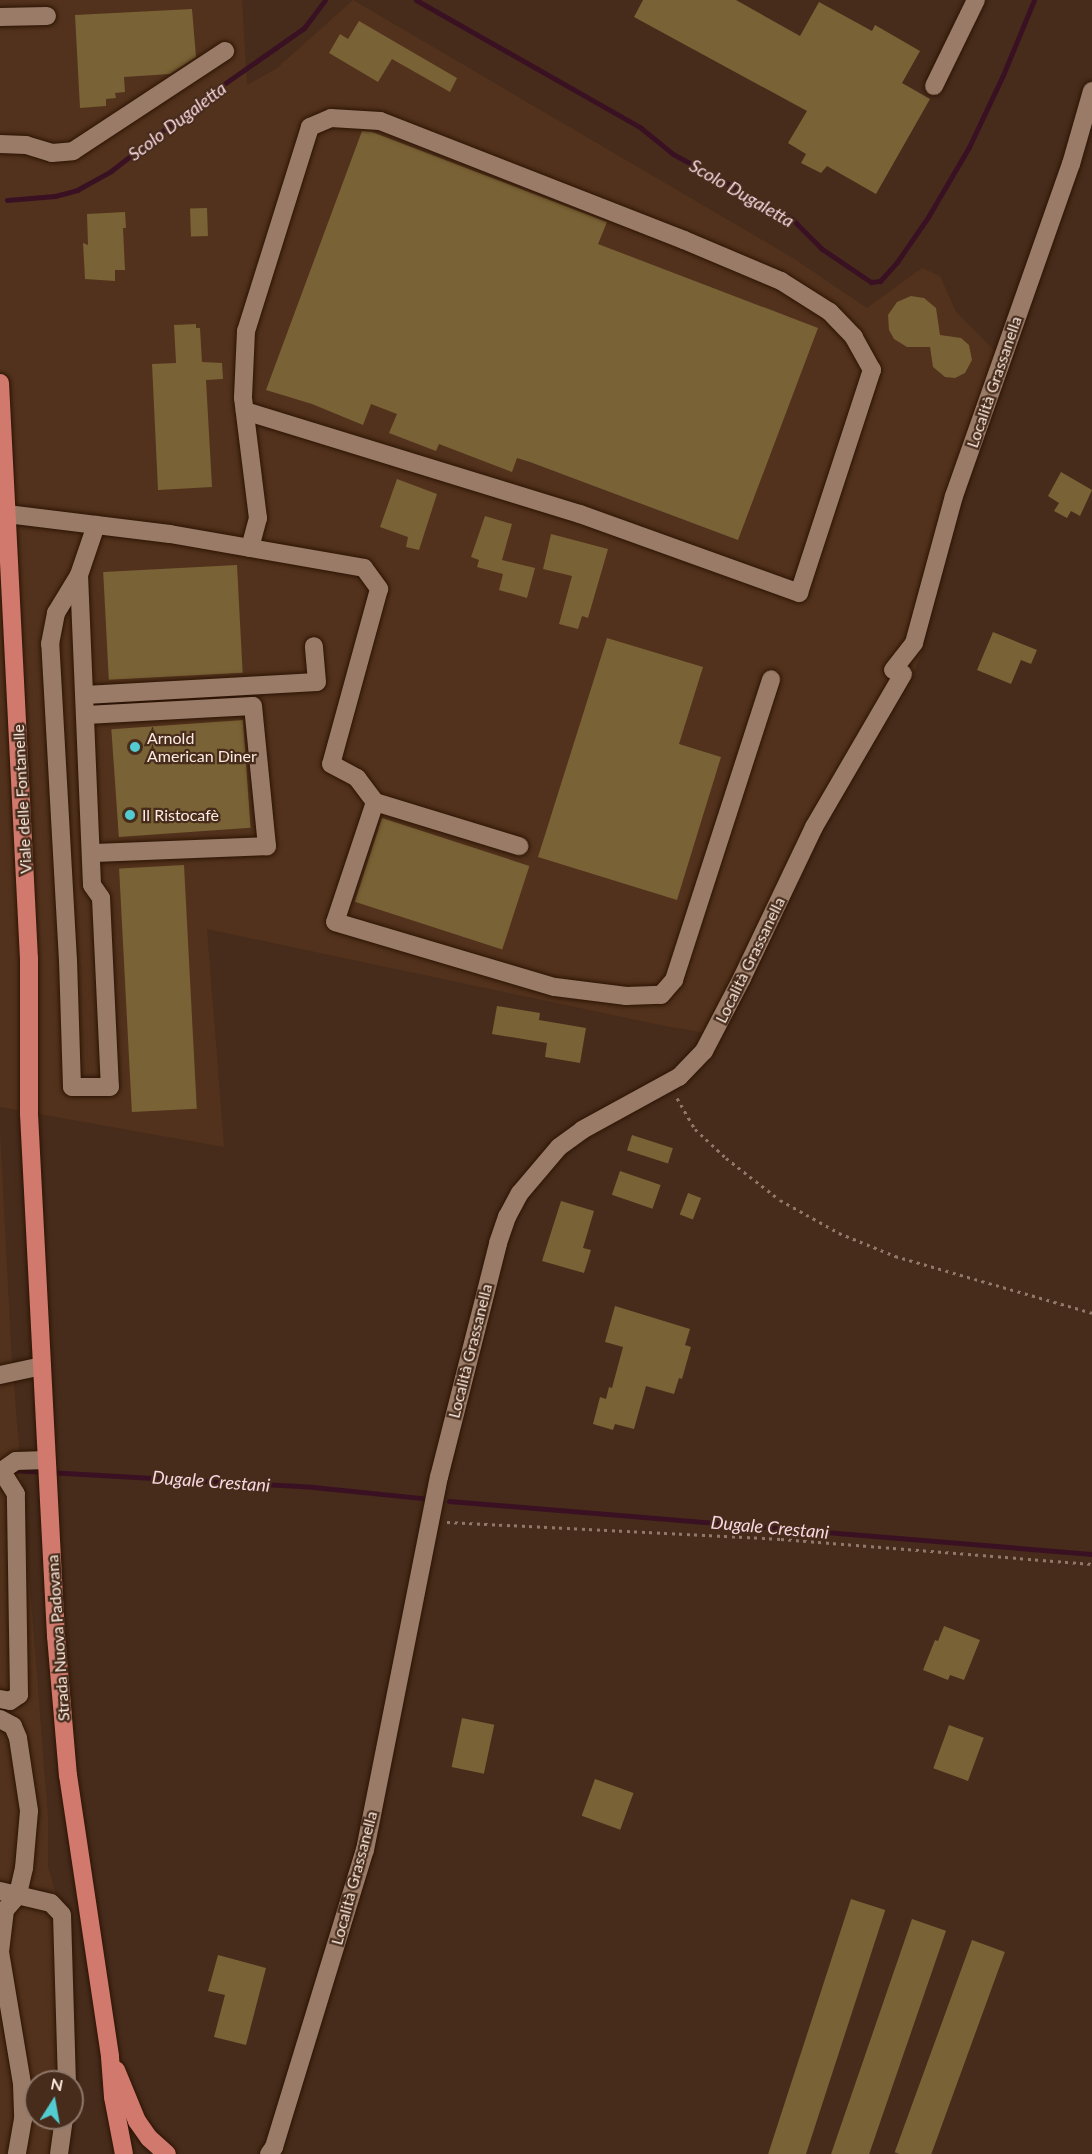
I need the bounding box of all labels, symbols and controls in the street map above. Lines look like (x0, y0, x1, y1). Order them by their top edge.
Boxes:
water label: Scolo Dugaletta (124, 77, 230, 165)
water label: Scolo Dugaletta (686, 154, 798, 232)
street label: Località Grassanella (963, 314, 1025, 450)
street label: Viale delle Fontanelle (8, 724, 36, 874)
place label: Arnold American Diner (147, 728, 257, 766)
marker: Arnold American Diner (128, 740, 142, 754)
place label: Il Ristocafè (142, 805, 219, 825)
marker: Il Ristocafè (123, 808, 137, 822)
street label: Località Grassanella (711, 894, 789, 1026)
street label: Località Grassanella (444, 1282, 496, 1420)
water label: Dugale Crestani (151, 1466, 271, 1496)
water label: Dugale Crestani (710, 1511, 830, 1543)
street label: Strada Nuova Padovana (43, 1554, 73, 1722)
street label: Località Grassanella (327, 1809, 381, 1947)
north arrow (24, 2070, 84, 2130)
text: N (49, 2073, 65, 2094)

